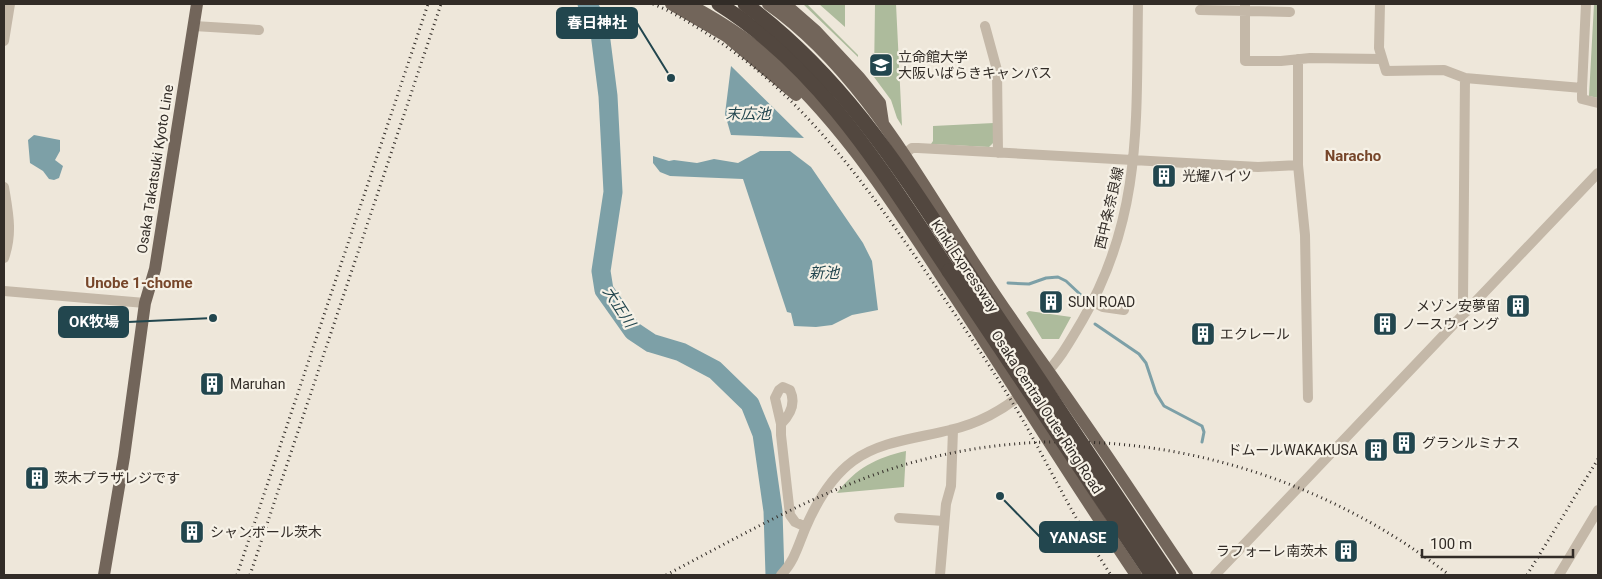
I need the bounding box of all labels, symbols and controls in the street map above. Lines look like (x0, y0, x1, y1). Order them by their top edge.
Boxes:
callout: 春日神社 (557, 8, 637, 38)
text: 春日神社 (567, 14, 627, 32)
place label: 立命館大学 大阪いばらきキャンパス (898, 49, 1052, 81)
school or university icon: 立命館大学 大阪いばらきキャンパス (868, 52, 894, 78)
street label: Osaka Takatsuki Kyoto Line (134, 83, 176, 255)
water label: 末広池 (725, 105, 772, 123)
district label: Naracho (1325, 147, 1381, 165)
building icon: 光耀ハイツ (1151, 163, 1177, 189)
street label: 西中条奈良線 (1092, 165, 1126, 251)
place label: 光耀ハイツ (1182, 168, 1252, 184)
street label: Kinki Expressway (928, 217, 1002, 315)
water label: 新池 (809, 264, 841, 282)
district label: Unobe 1-chome (85, 274, 193, 292)
water label: 大正川 (599, 283, 640, 332)
building icon: SUN ROAD (1038, 289, 1064, 315)
building icon: メゾン安夢留 (1505, 293, 1531, 319)
place label: SUN ROAD (1068, 294, 1135, 310)
place label: メゾン安夢留 (1416, 298, 1500, 314)
callout: OK牧場 (59, 307, 128, 337)
building icon: ノースウィング (1372, 311, 1398, 337)
text: OK牧場 (69, 313, 119, 331)
place label: ノースウィング (1402, 316, 1499, 332)
building icon: エクレール (1190, 321, 1216, 347)
place label: エクレール (1220, 326, 1290, 342)
street label: Osaka Central Outer Ring Road (988, 327, 1106, 497)
building icon: Maruhan (199, 371, 225, 397)
place label: Maruhan (230, 376, 285, 392)
building icon: グランルミナス (1391, 430, 1417, 456)
place label: グランルミナス (1422, 435, 1520, 451)
building icon: ドムールWAKAKUSA (1363, 437, 1389, 463)
place label: ドムールWAKAKUSA (1228, 442, 1358, 458)
building icon: 茨木プラザレジです (24, 465, 50, 491)
place label: 茨木プラザレジです (54, 470, 180, 486)
building icon: シャンボール茨木 (179, 519, 205, 545)
callout: YANASE (1040, 522, 1117, 552)
place label: シャンボール茨木 (210, 524, 322, 540)
scale bar (1422, 526, 1573, 558)
text: YANASE (1050, 529, 1107, 547)
text: 100 m (1430, 535, 1472, 553)
building icon: ラフォーレ南茨木 (1333, 538, 1359, 564)
place label: ラフォーレ南茨木 (1216, 543, 1328, 559)

